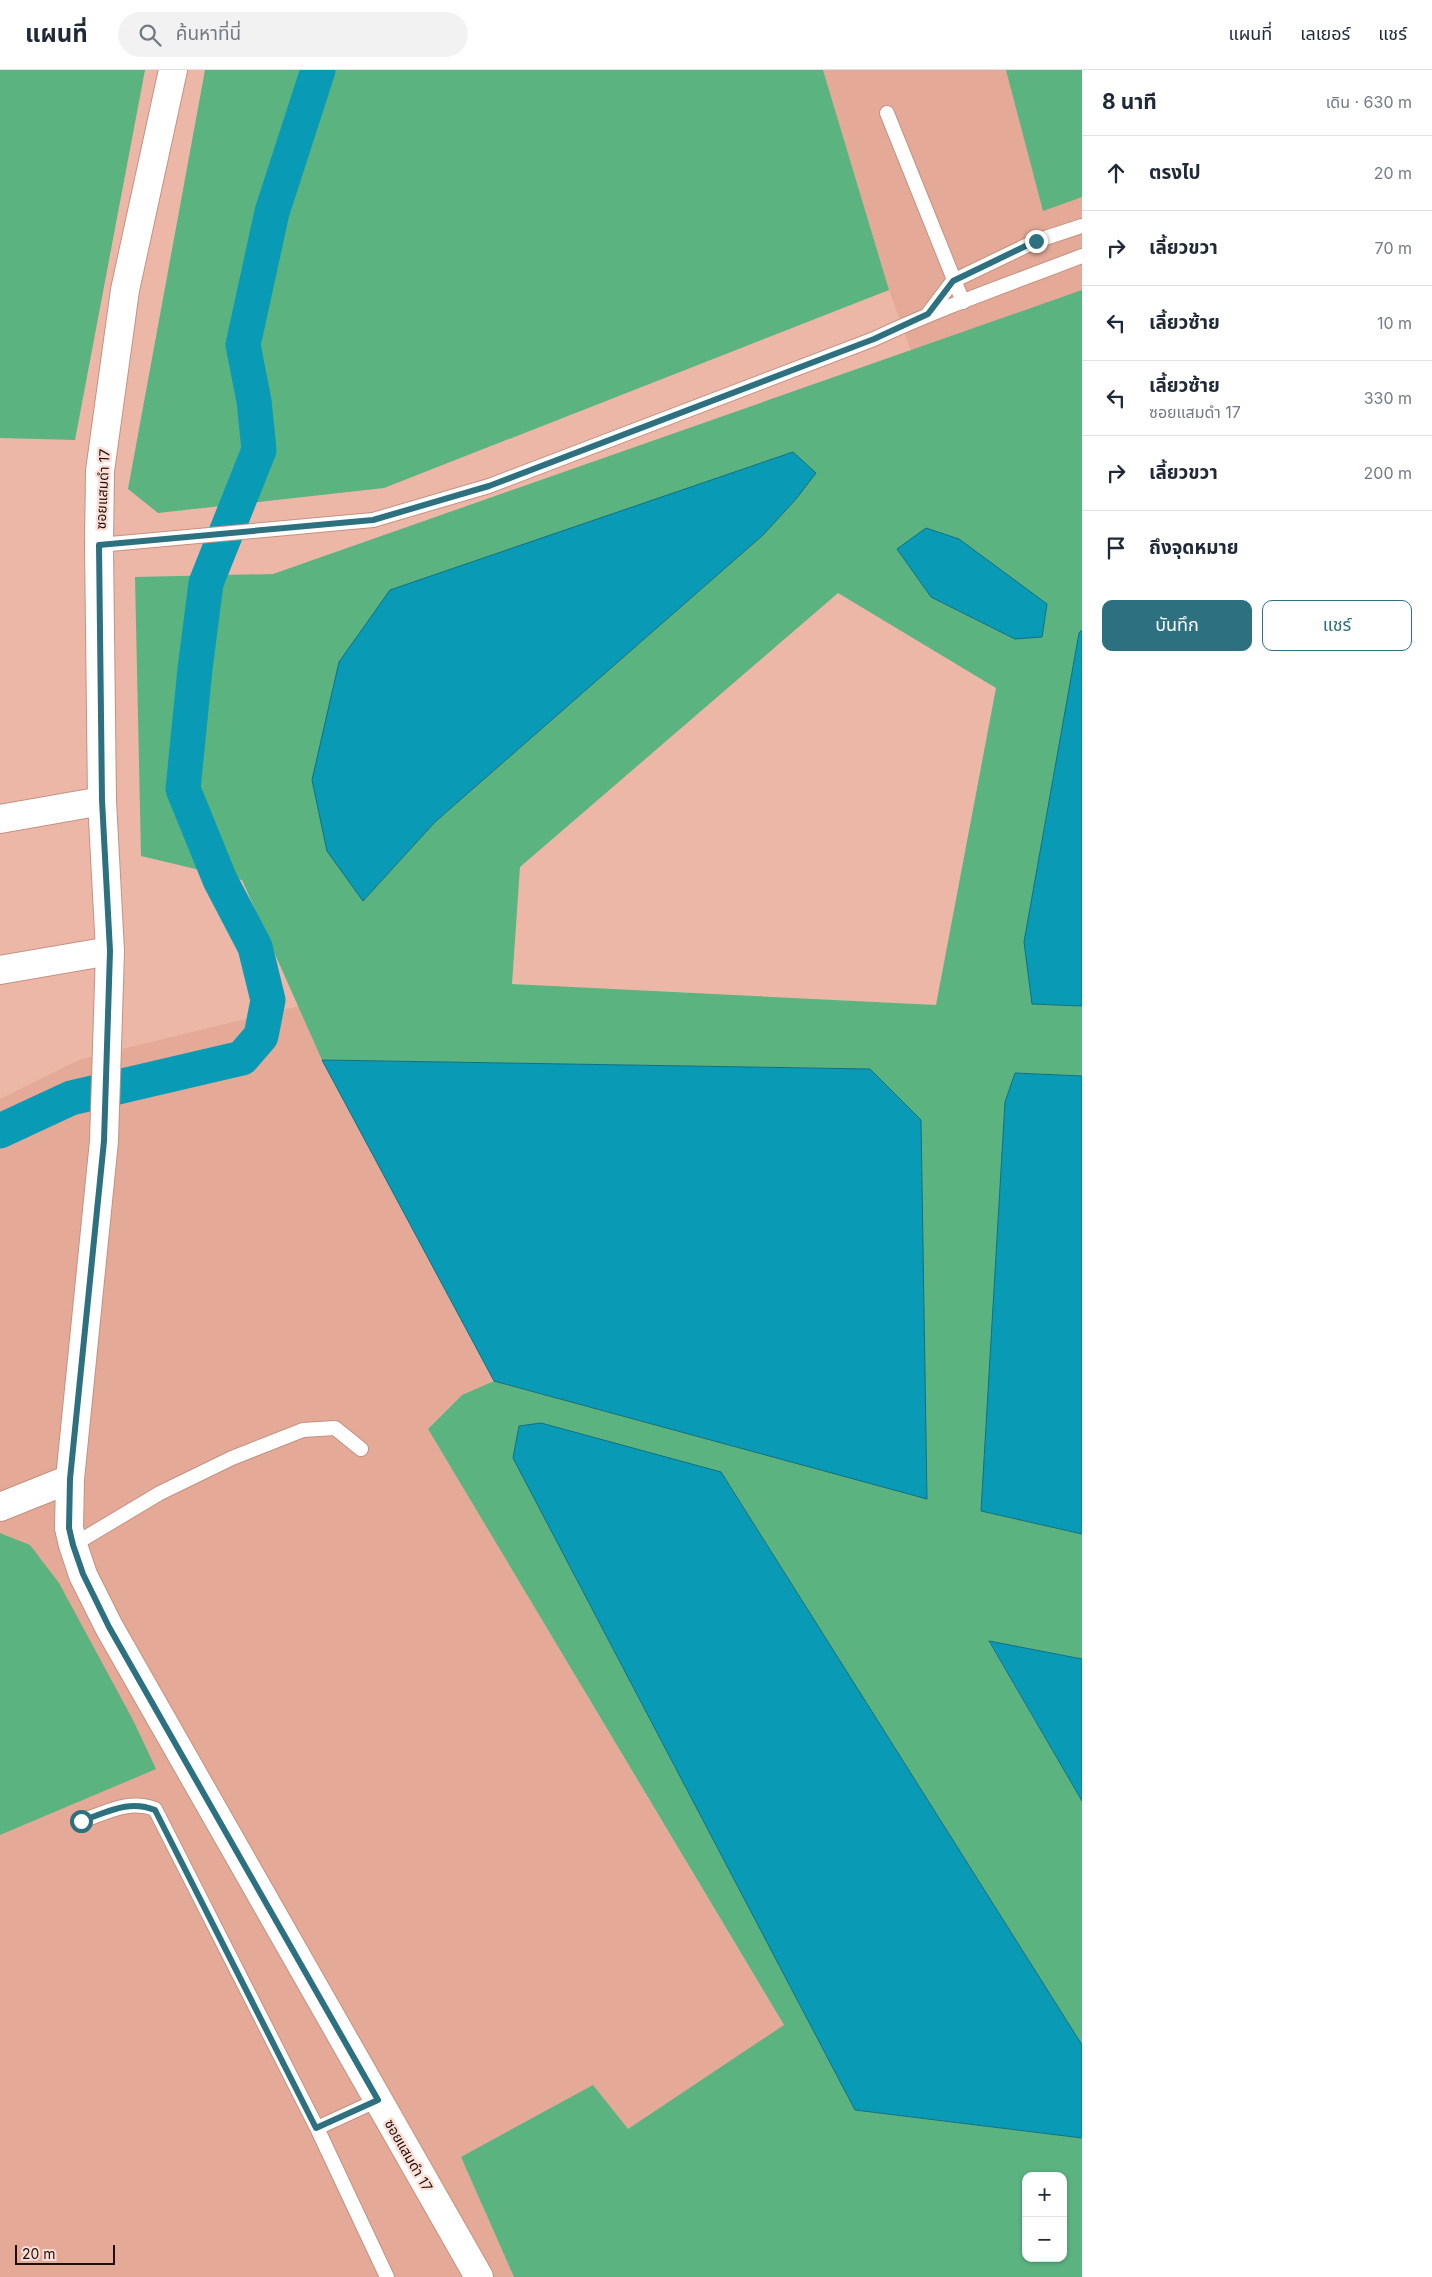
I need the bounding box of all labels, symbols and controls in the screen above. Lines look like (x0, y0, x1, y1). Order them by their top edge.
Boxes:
search box (118, 12, 468, 57)
text: แผนที่ (25, 19, 88, 48)
icon: search (136, 21, 164, 49)
text: ค้นหาที่นี่ (176, 22, 241, 45)
text: แผนที่ (1228, 23, 1272, 44)
text: เลเยอร์ (1300, 23, 1350, 44)
text: แชร์ (1378, 23, 1407, 44)
text: 8 นาที (1102, 89, 1157, 114)
text: เดิน · 630 m (1326, 92, 1412, 112)
icon: ahead (1102, 159, 1130, 187)
text: ตรงไป (1149, 161, 1201, 184)
text: 20 m (1374, 163, 1412, 183)
route end (1025, 230, 1048, 253)
icon: right (1102, 234, 1130, 262)
text: เลี้ยวขวา (1149, 236, 1218, 259)
text: 70 m (1375, 238, 1412, 258)
icon: left (1102, 309, 1130, 337)
text: เลี้ยวซ้าย (1149, 311, 1220, 334)
text: 10 m (1377, 313, 1412, 333)
text: เลี้ยวซ้าย (1149, 374, 1220, 397)
icon: left (1102, 384, 1130, 412)
text: 330 m (1364, 388, 1412, 408)
text: ซอยแสมดำ 17 (1149, 402, 1241, 422)
street label: ซอยแสมดำ 17 (91, 448, 113, 530)
icon: right (1102, 459, 1130, 487)
text: เลี้ยวขวา (1149, 461, 1218, 484)
text: 200 m (1364, 463, 1412, 483)
icon: arrive (1102, 534, 1130, 562)
text: ถึงจุดหมาย (1149, 536, 1239, 559)
button: บันทึก (1102, 600, 1252, 651)
button: แชร์ (1262, 600, 1412, 651)
route start (70, 1810, 93, 1833)
street label: ซอยแสมดำ 17 (382, 2116, 437, 2194)
map controls (1022, 2172, 1067, 2262)
button: + (1022, 2172, 1067, 2217)
button: − (1022, 2217, 1067, 2262)
scale bar (15, 2242, 115, 2265)
text: 20 m (22, 2245, 56, 2262)

